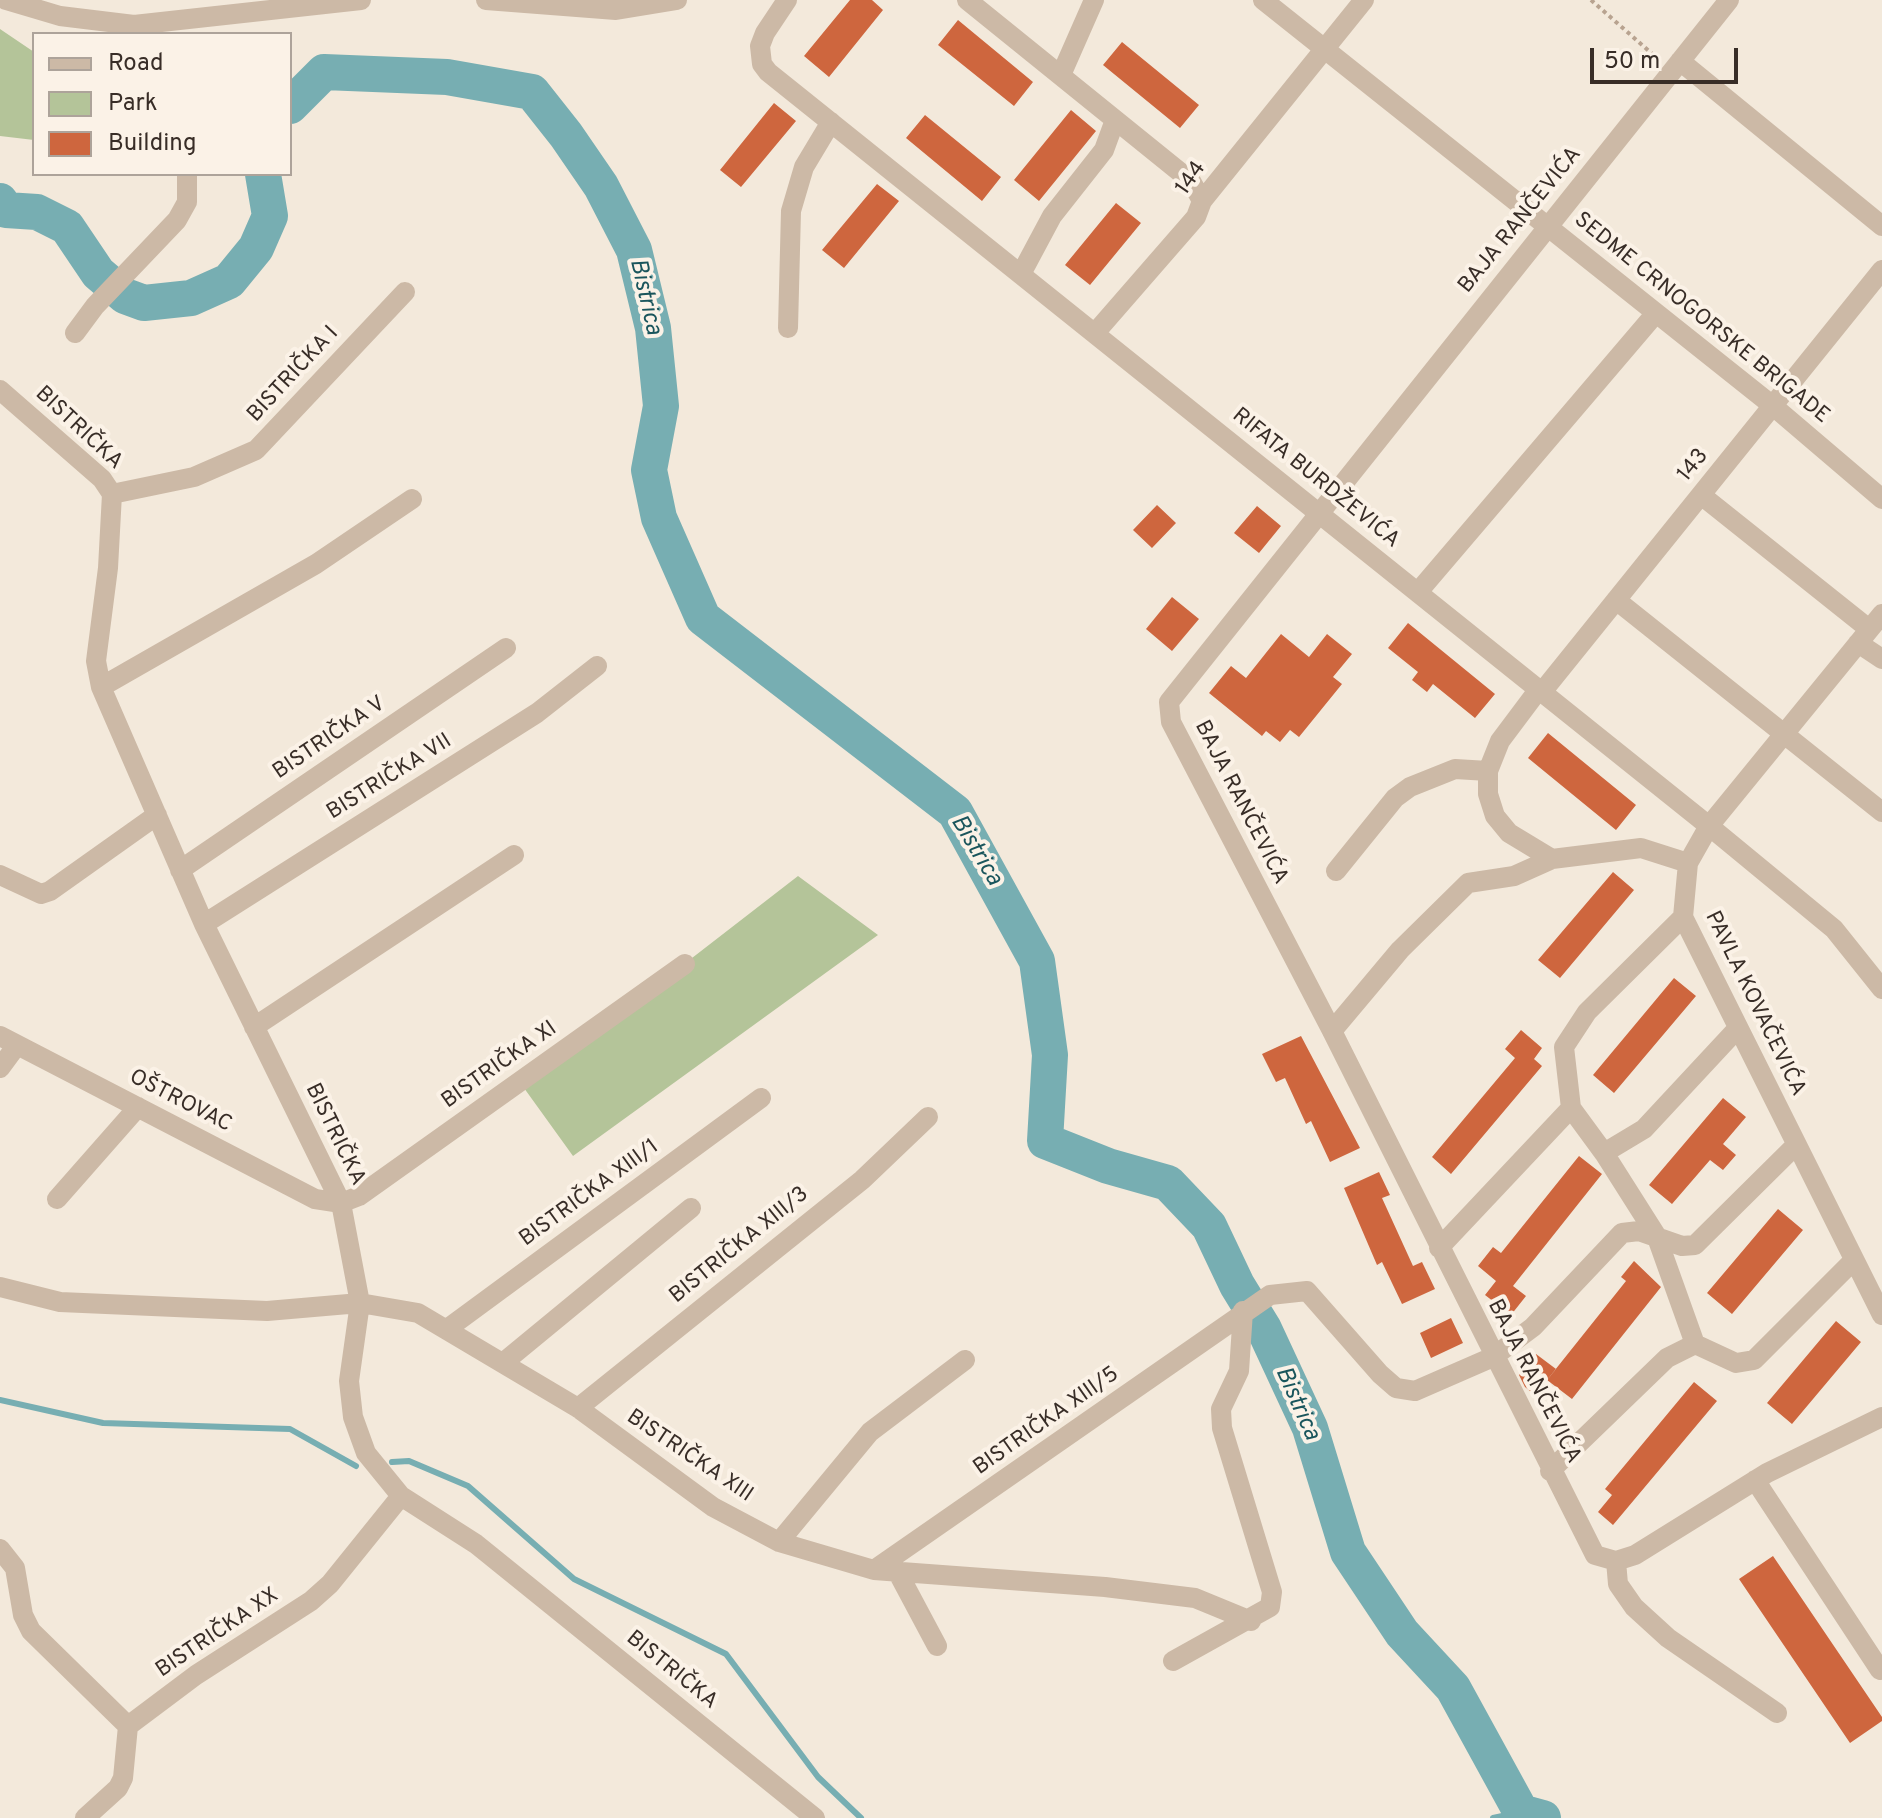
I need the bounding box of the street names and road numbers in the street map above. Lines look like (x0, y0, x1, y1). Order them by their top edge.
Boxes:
street label: BAJA RANČEVIĆA (1454, 143, 1588, 299)
street label: 144 (1171, 157, 1213, 201)
street label: SEDME CRNOGORSKE BRIGADE (1568, 208, 1834, 430)
street label: BISTRIČKA I (243, 322, 345, 428)
street label: BISTRIČKA (29, 382, 127, 476)
street label: RIFATA BURDŽEVIĆA (1226, 403, 1404, 555)
street label: 143 (1673, 444, 1715, 488)
street label: BISTRIČKA V (269, 692, 391, 786)
street label: BAJA RANČEVIĆA (1187, 717, 1293, 889)
street label: BISTRIČKA VII (323, 729, 457, 827)
street label: PAVLA KOVAČEVIĆA (1698, 907, 1810, 1101)
street label: BISTRIČKA XI (437, 1017, 563, 1115)
street label: OŠTROVAC (124, 1065, 236, 1139)
street label: BISTRIČKA (298, 1080, 370, 1190)
street label: BISTRIČKA XIII/1 (515, 1135, 665, 1253)
street label: BISTRIČKA XIII/3 (665, 1182, 815, 1310)
street label: BAJA RANČEVIĆA (1480, 1296, 1586, 1468)
street label: BISTRIČKA XIII/5 (969, 1362, 1125, 1482)
street label: BISTRIČKA XIII (621, 1405, 757, 1509)
street label: BISTRIČKA XX (152, 1583, 284, 1685)
street label: BISTRIČKA (620, 1626, 722, 1716)

